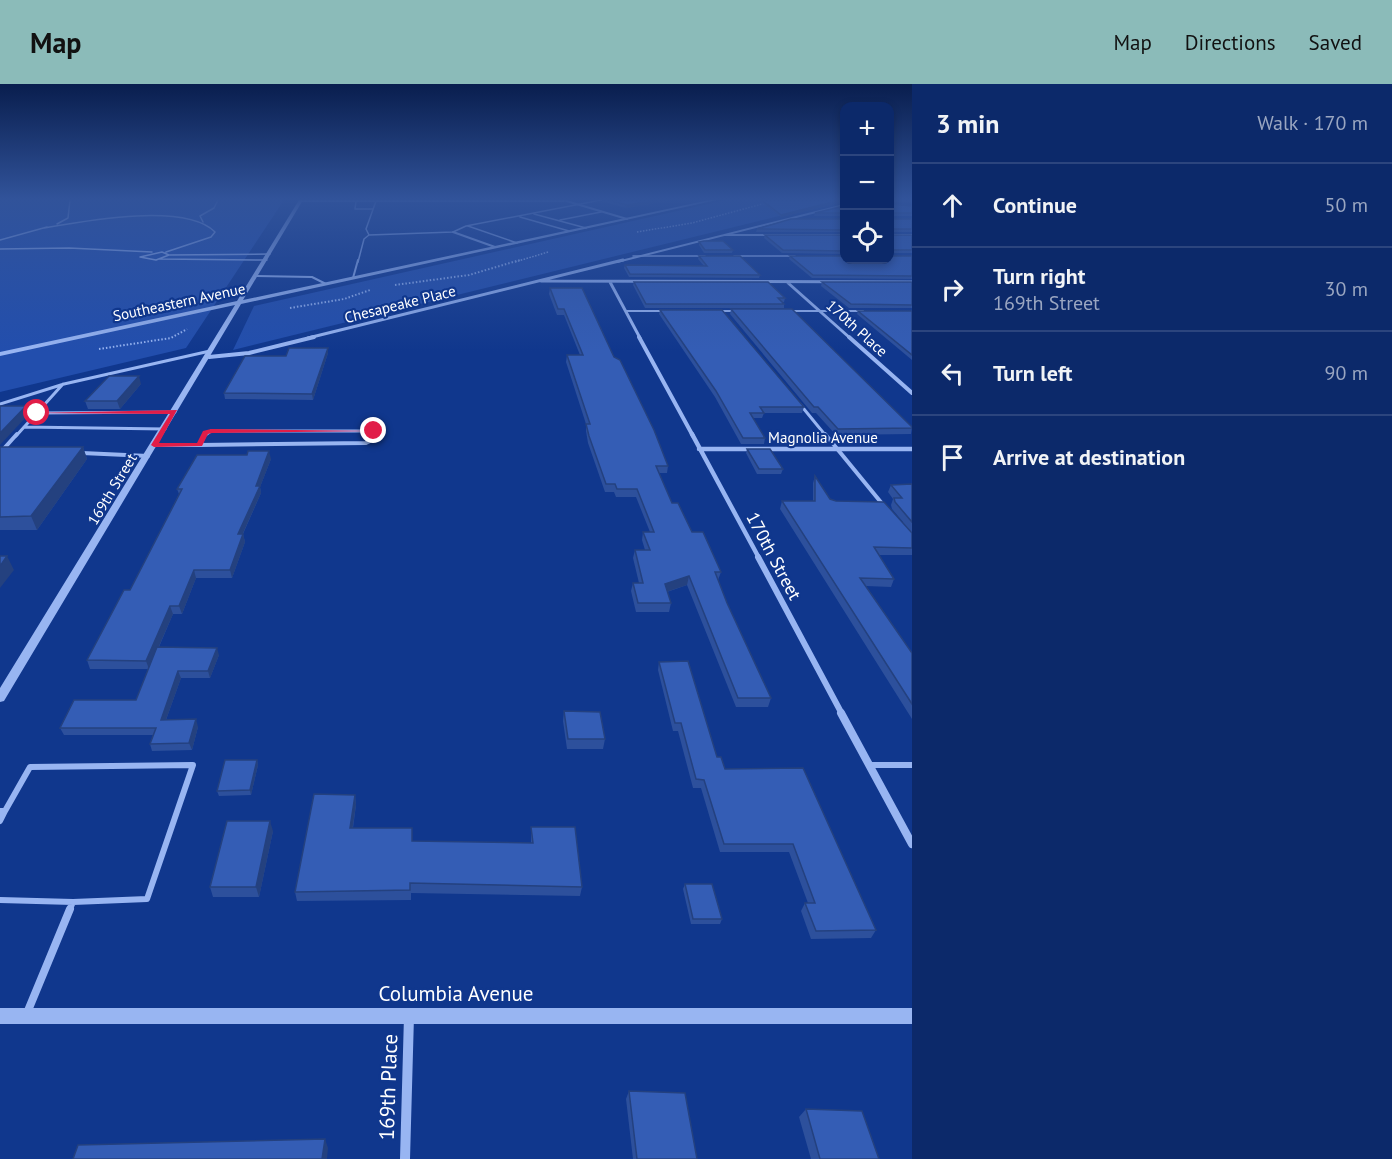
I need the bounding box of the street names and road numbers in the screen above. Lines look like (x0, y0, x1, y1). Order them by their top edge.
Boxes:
street label: Southeastern Avenue (111, 279, 247, 325)
street label: Chesapeake Place (342, 281, 458, 327)
street label: 170th Place (822, 295, 892, 361)
street label: Magnolia Avenue (768, 428, 878, 447)
street label: 169th Street (83, 450, 141, 528)
street label: 170th Street (741, 508, 807, 604)
street label: Columbia Avenue (379, 980, 533, 1007)
street label: 169th Place (373, 1033, 403, 1141)

